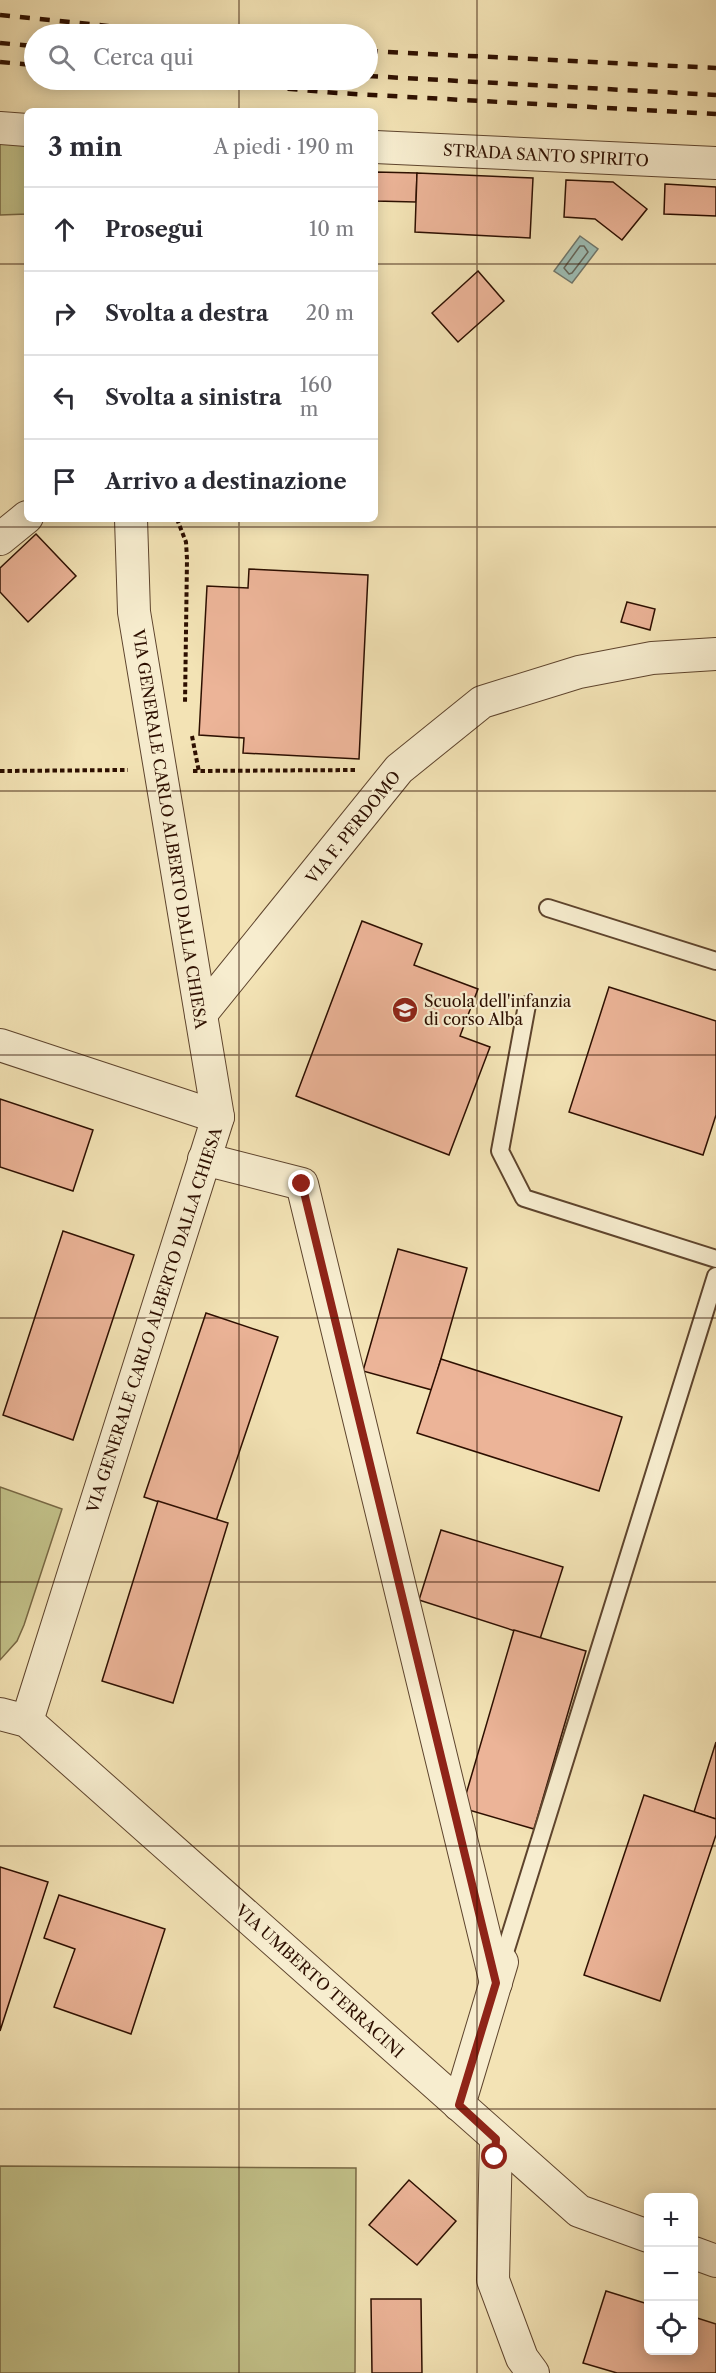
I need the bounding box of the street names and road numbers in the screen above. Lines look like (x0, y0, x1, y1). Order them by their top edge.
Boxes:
street label: STRADA SANTO SPIRITO (443, 140, 649, 170)
street label: VIA GENERALE CARLO ALBERTO DALLA CHIESA (128, 627, 212, 1031)
street label: VIA F. PERDOMO (301, 767, 405, 888)
street label: VIA GENERALE CARLO ALBERTO DALLA CHIESA (82, 1124, 226, 1516)
street label: VIA UMBERTO TERRACINI (231, 1899, 408, 2062)

